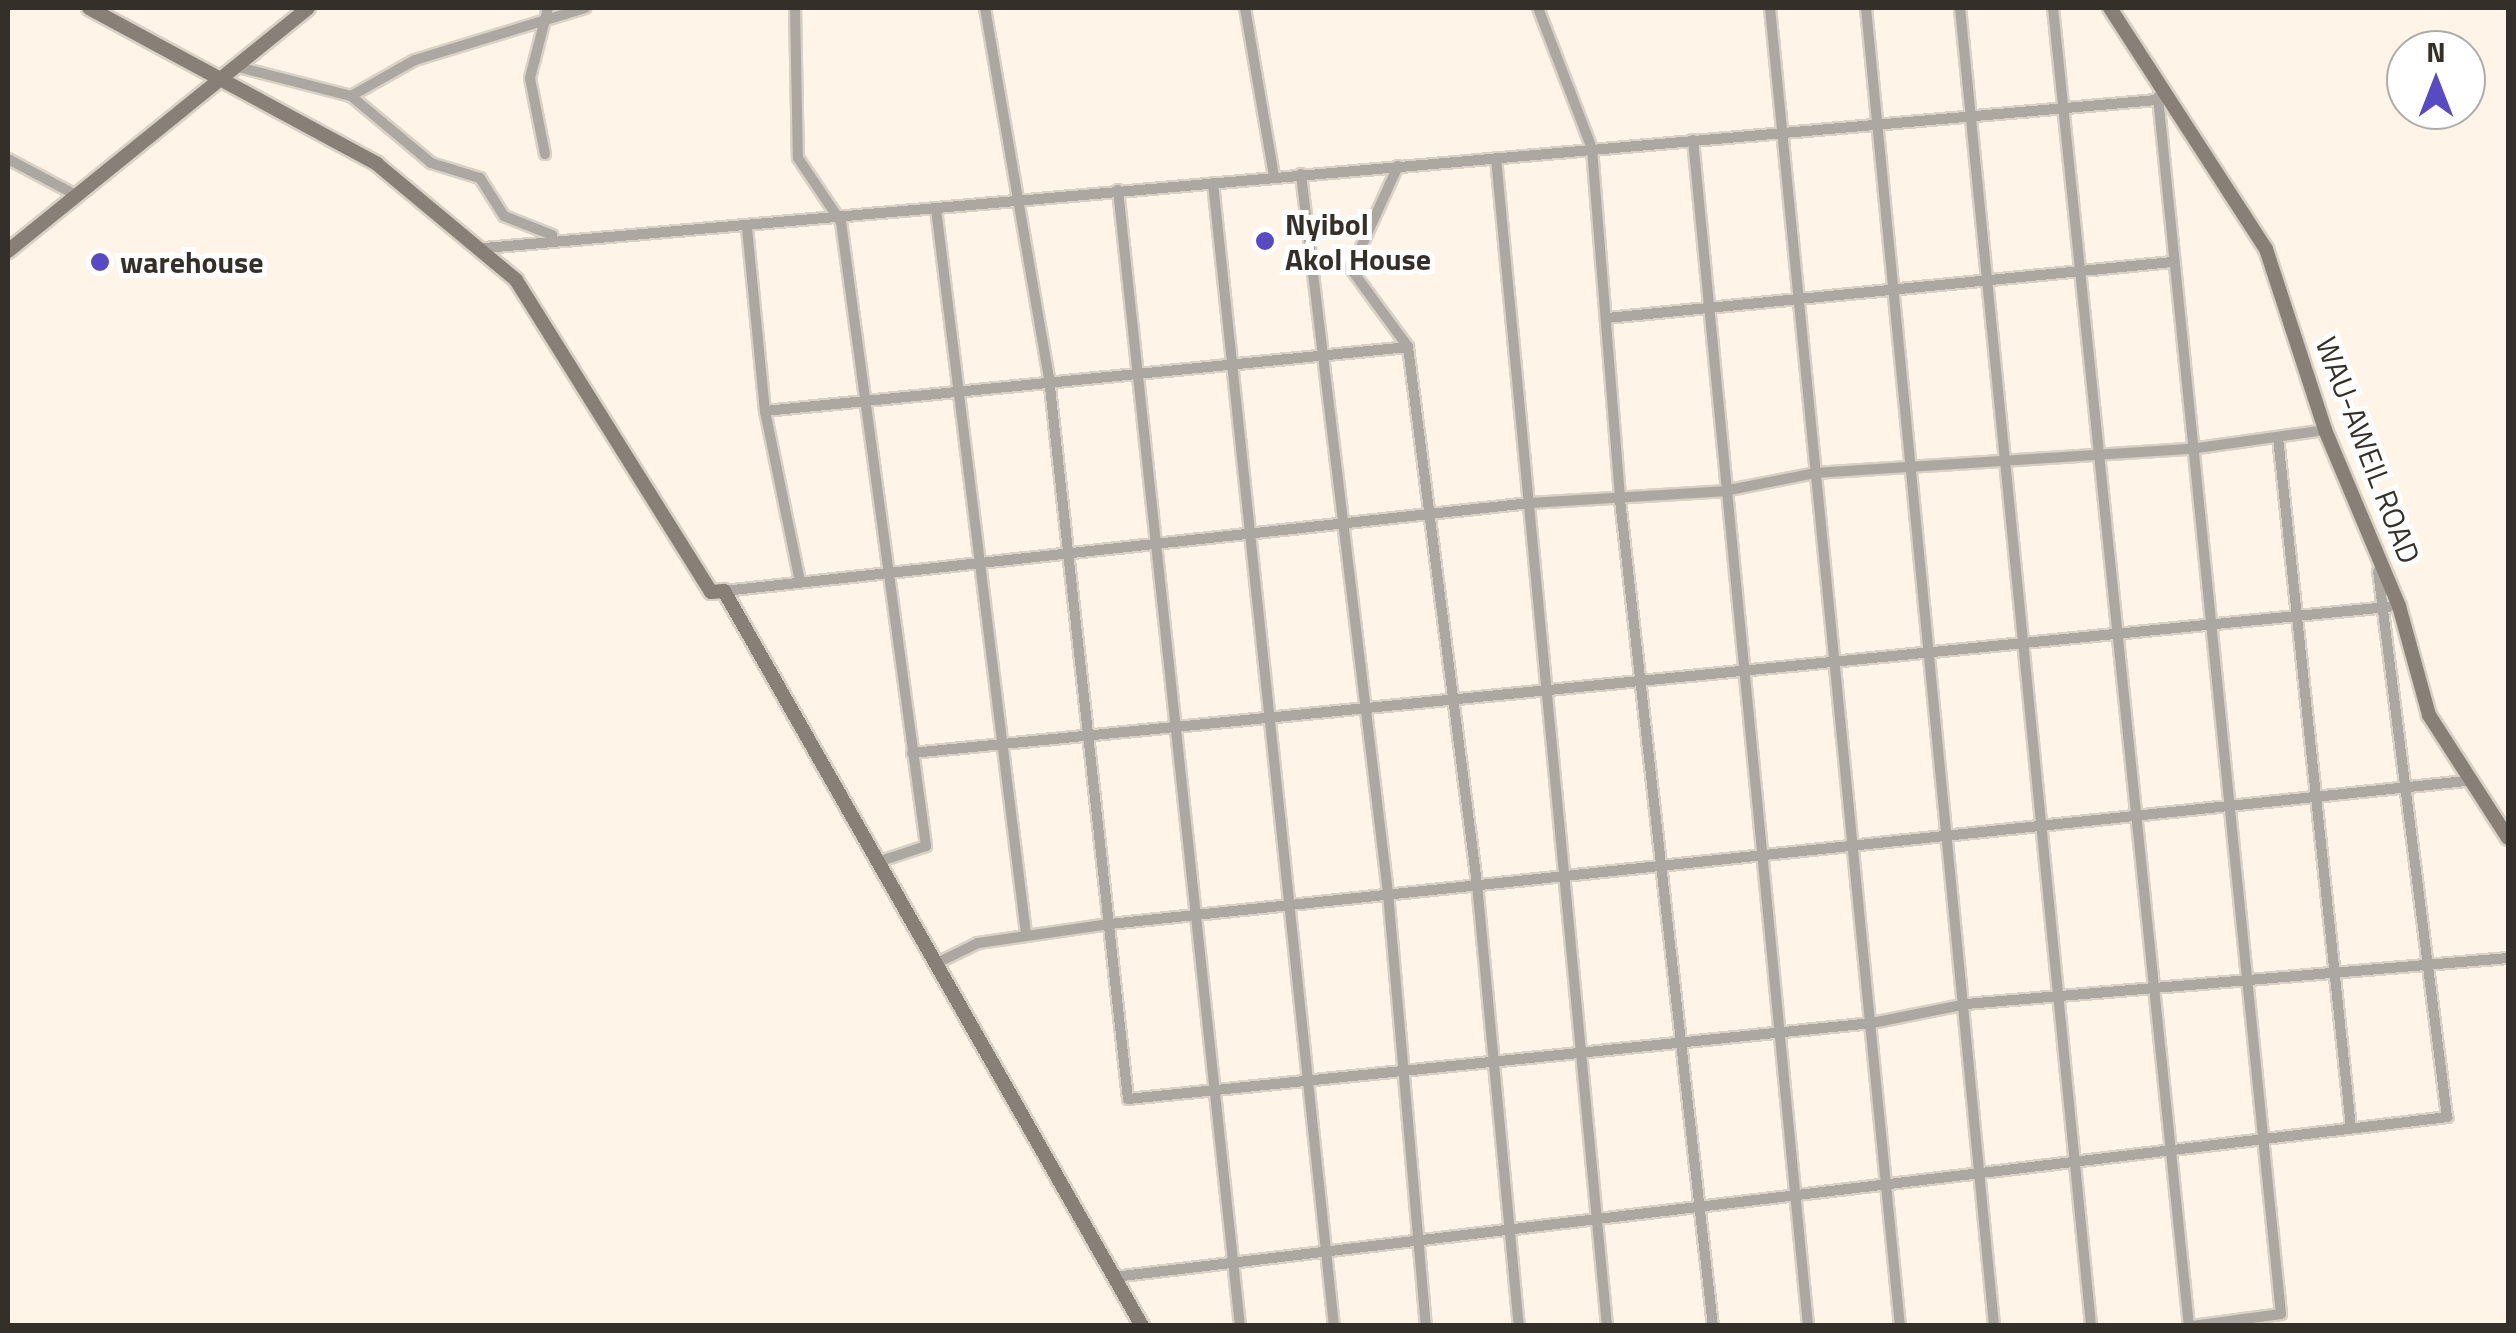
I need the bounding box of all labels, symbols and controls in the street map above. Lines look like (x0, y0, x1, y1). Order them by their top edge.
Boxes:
north arrow (2386, 30, 2486, 130)
text: N (2426, 30, 2446, 73)
place label: Nyibol Akol House (1285, 206, 1431, 276)
marker: Nyibol Akol House (1254, 230, 1276, 252)
place label: warehouse (120, 244, 264, 280)
marker: warehouse (89, 251, 111, 273)
street label: WAU-AWEIL ROAD (2308, 332, 2428, 568)

